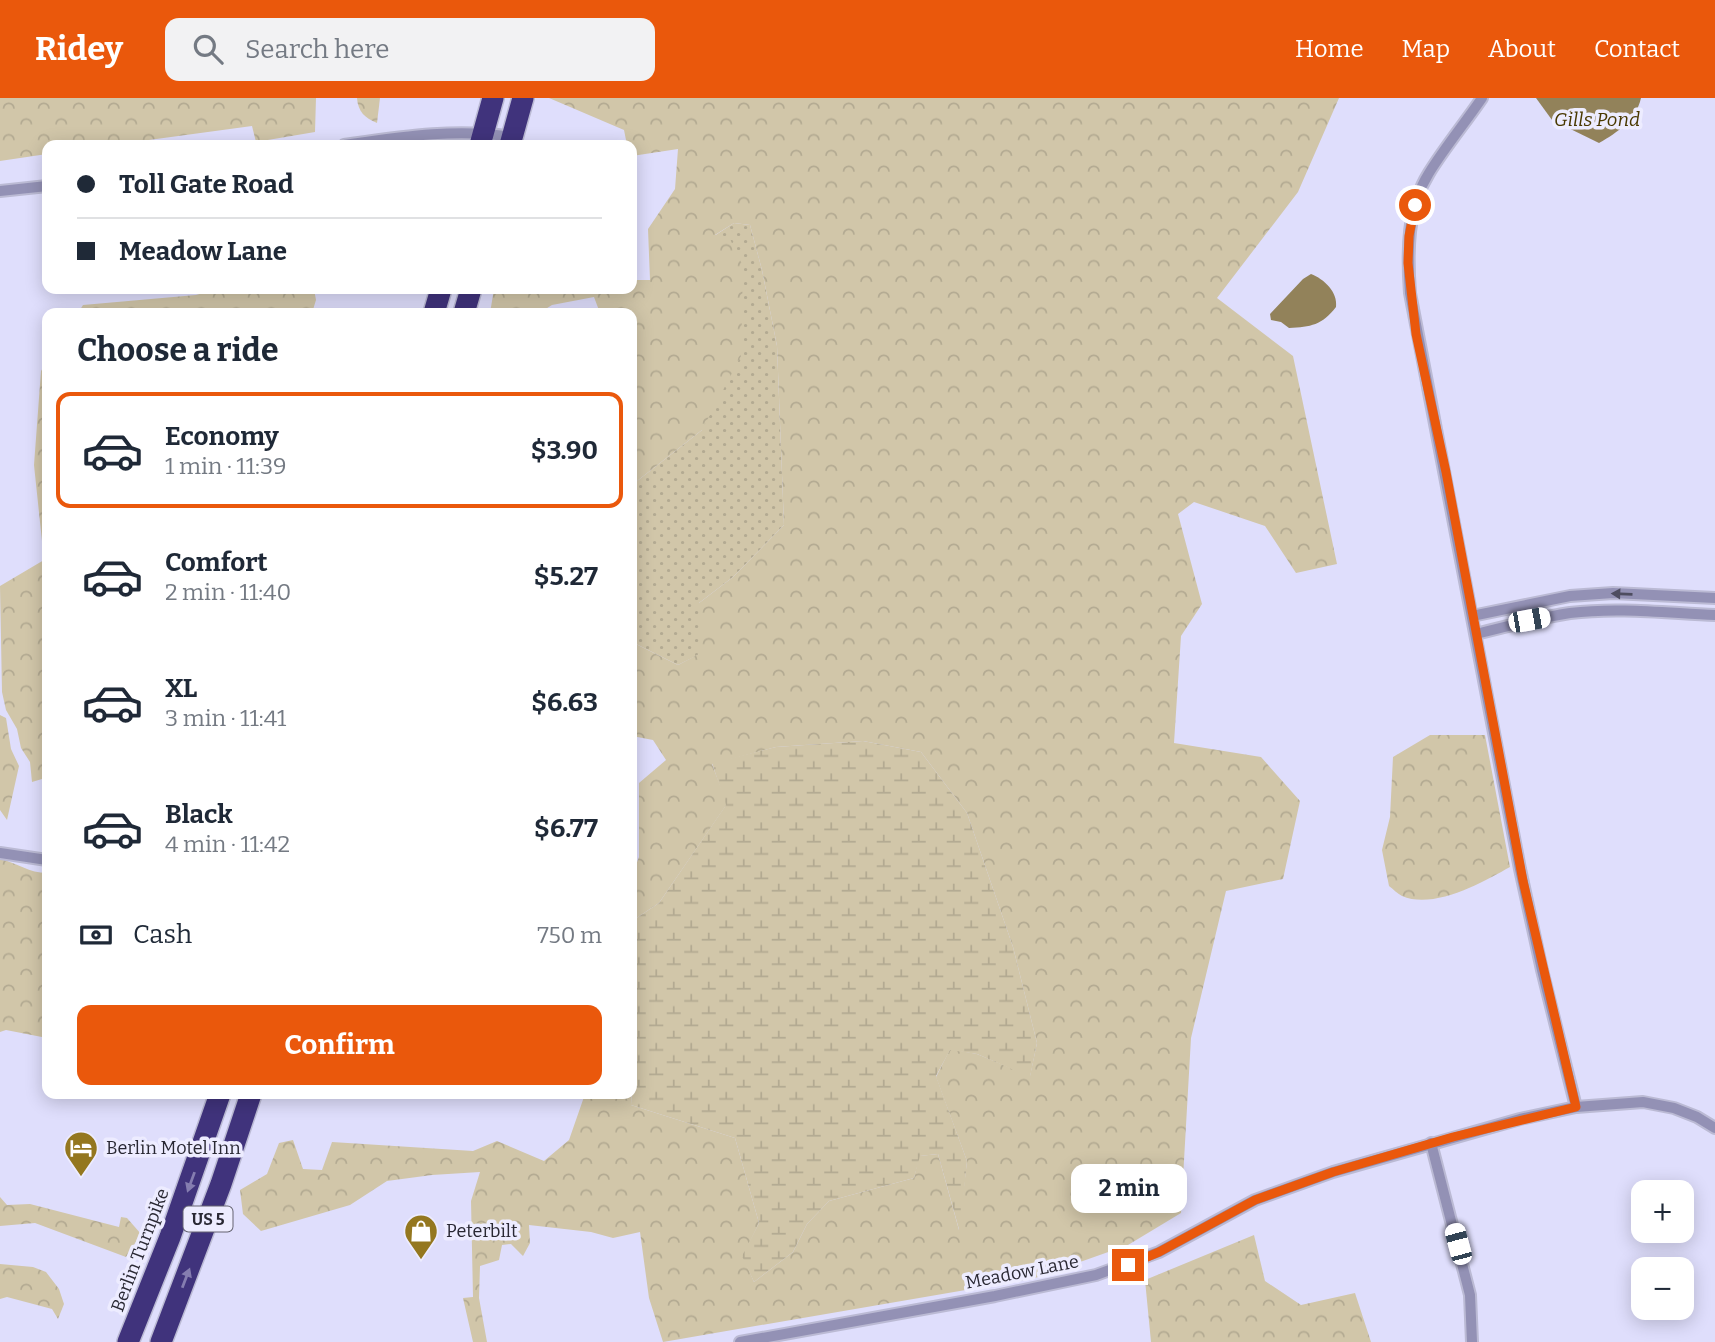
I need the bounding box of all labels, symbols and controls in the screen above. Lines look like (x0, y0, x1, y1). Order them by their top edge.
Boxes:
search box (165, 18, 655, 81)
text: Ridey (35, 29, 123, 69)
icon: search (189, 30, 227, 68)
text: Search here (245, 34, 389, 65)
text: Home (1295, 35, 1364, 63)
text: Map (1402, 35, 1450, 63)
text: About (1488, 35, 1556, 63)
text: Contact (1594, 35, 1680, 63)
water label: Gills Pond (1554, 108, 1640, 131)
text: Toll Gate Road (119, 169, 294, 200)
route start (1399, 189, 1431, 221)
text: Meadow Lane (119, 236, 287, 267)
text: Choose a ride (77, 331, 278, 369)
icon: car (81, 419, 144, 482)
text: Economy (165, 421, 279, 452)
text: $3.90 (531, 435, 598, 466)
text: 1 min · 11:39 (165, 452, 286, 480)
icon: car (81, 545, 144, 608)
text: Comfort (165, 547, 268, 578)
text: $5.27 (534, 561, 598, 592)
text: 2 min · 11:40 (165, 578, 291, 606)
one-way arrow (1611, 588, 1633, 599)
car (1507, 606, 1552, 634)
icon: car (81, 671, 144, 734)
text: XL (165, 673, 197, 704)
text: $6.63 (531, 687, 598, 718)
text: 3 min · 11:41 (165, 704, 286, 732)
icon: car (81, 797, 144, 860)
text: Black (165, 799, 233, 830)
text: $6.77 (534, 813, 598, 844)
text: 4 min · 11:42 (165, 830, 290, 858)
icon: cash (77, 916, 115, 954)
text: Cash (133, 919, 192, 950)
text: 750 m (537, 921, 602, 949)
button: Confirm (77, 1005, 602, 1085)
hotel icon: Berlin Motel Inn (62, 1129, 100, 1178)
place label: Berlin Motel Inn (106, 1137, 241, 1159)
callout: 2 min (1070, 1164, 1186, 1212)
one-way arrow (185, 1171, 196, 1192)
text: 2 min (1098, 1174, 1160, 1202)
map controls (1631, 1180, 1694, 1320)
button: + (1631, 1180, 1694, 1243)
street label: Berlin Turnpike (106, 1185, 174, 1315)
road number: US 5 (184, 1206, 232, 1232)
shop icon: Peterbilt (402, 1212, 440, 1261)
place label: Peterbilt (446, 1220, 518, 1242)
car (1443, 1221, 1474, 1267)
route end (1112, 1249, 1144, 1281)
street label: Meadow Lane (963, 1250, 1081, 1294)
button: − (1631, 1257, 1694, 1320)
one-way arrow (180, 1268, 191, 1289)

